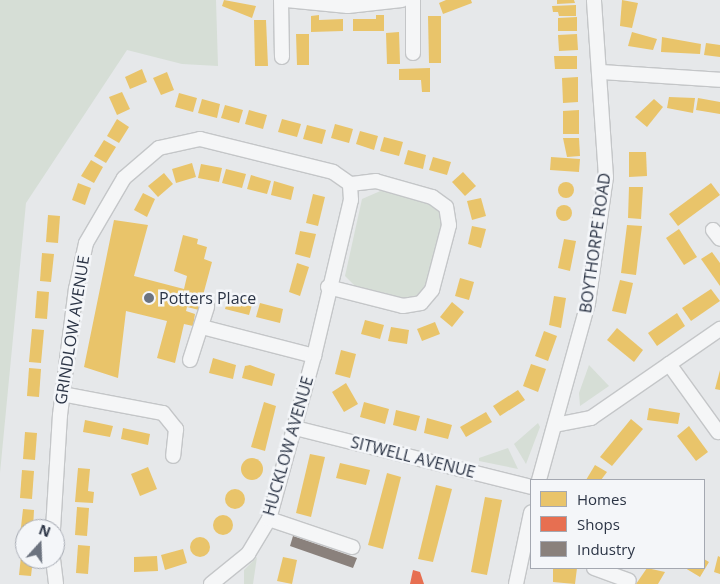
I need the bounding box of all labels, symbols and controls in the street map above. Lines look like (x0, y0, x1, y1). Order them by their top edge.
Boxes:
street label: BOYTHORPE ROAD (576, 172, 614, 314)
street label: GRINDLOW AVENUE (51, 254, 93, 406)
place label: Potters Place (159, 288, 256, 308)
marker: Potters Place (143, 292, 155, 304)
street label: HUCKLOW AVENUE (259, 374, 317, 518)
street label: SITWELL AVENUE (349, 432, 477, 482)
legend (530, 479, 705, 569)
text: Homes (577, 489, 627, 509)
text: Shops (577, 514, 620, 534)
north arrow (15, 519, 65, 569)
text: N (36, 519, 54, 541)
text: Industry (577, 539, 635, 559)

